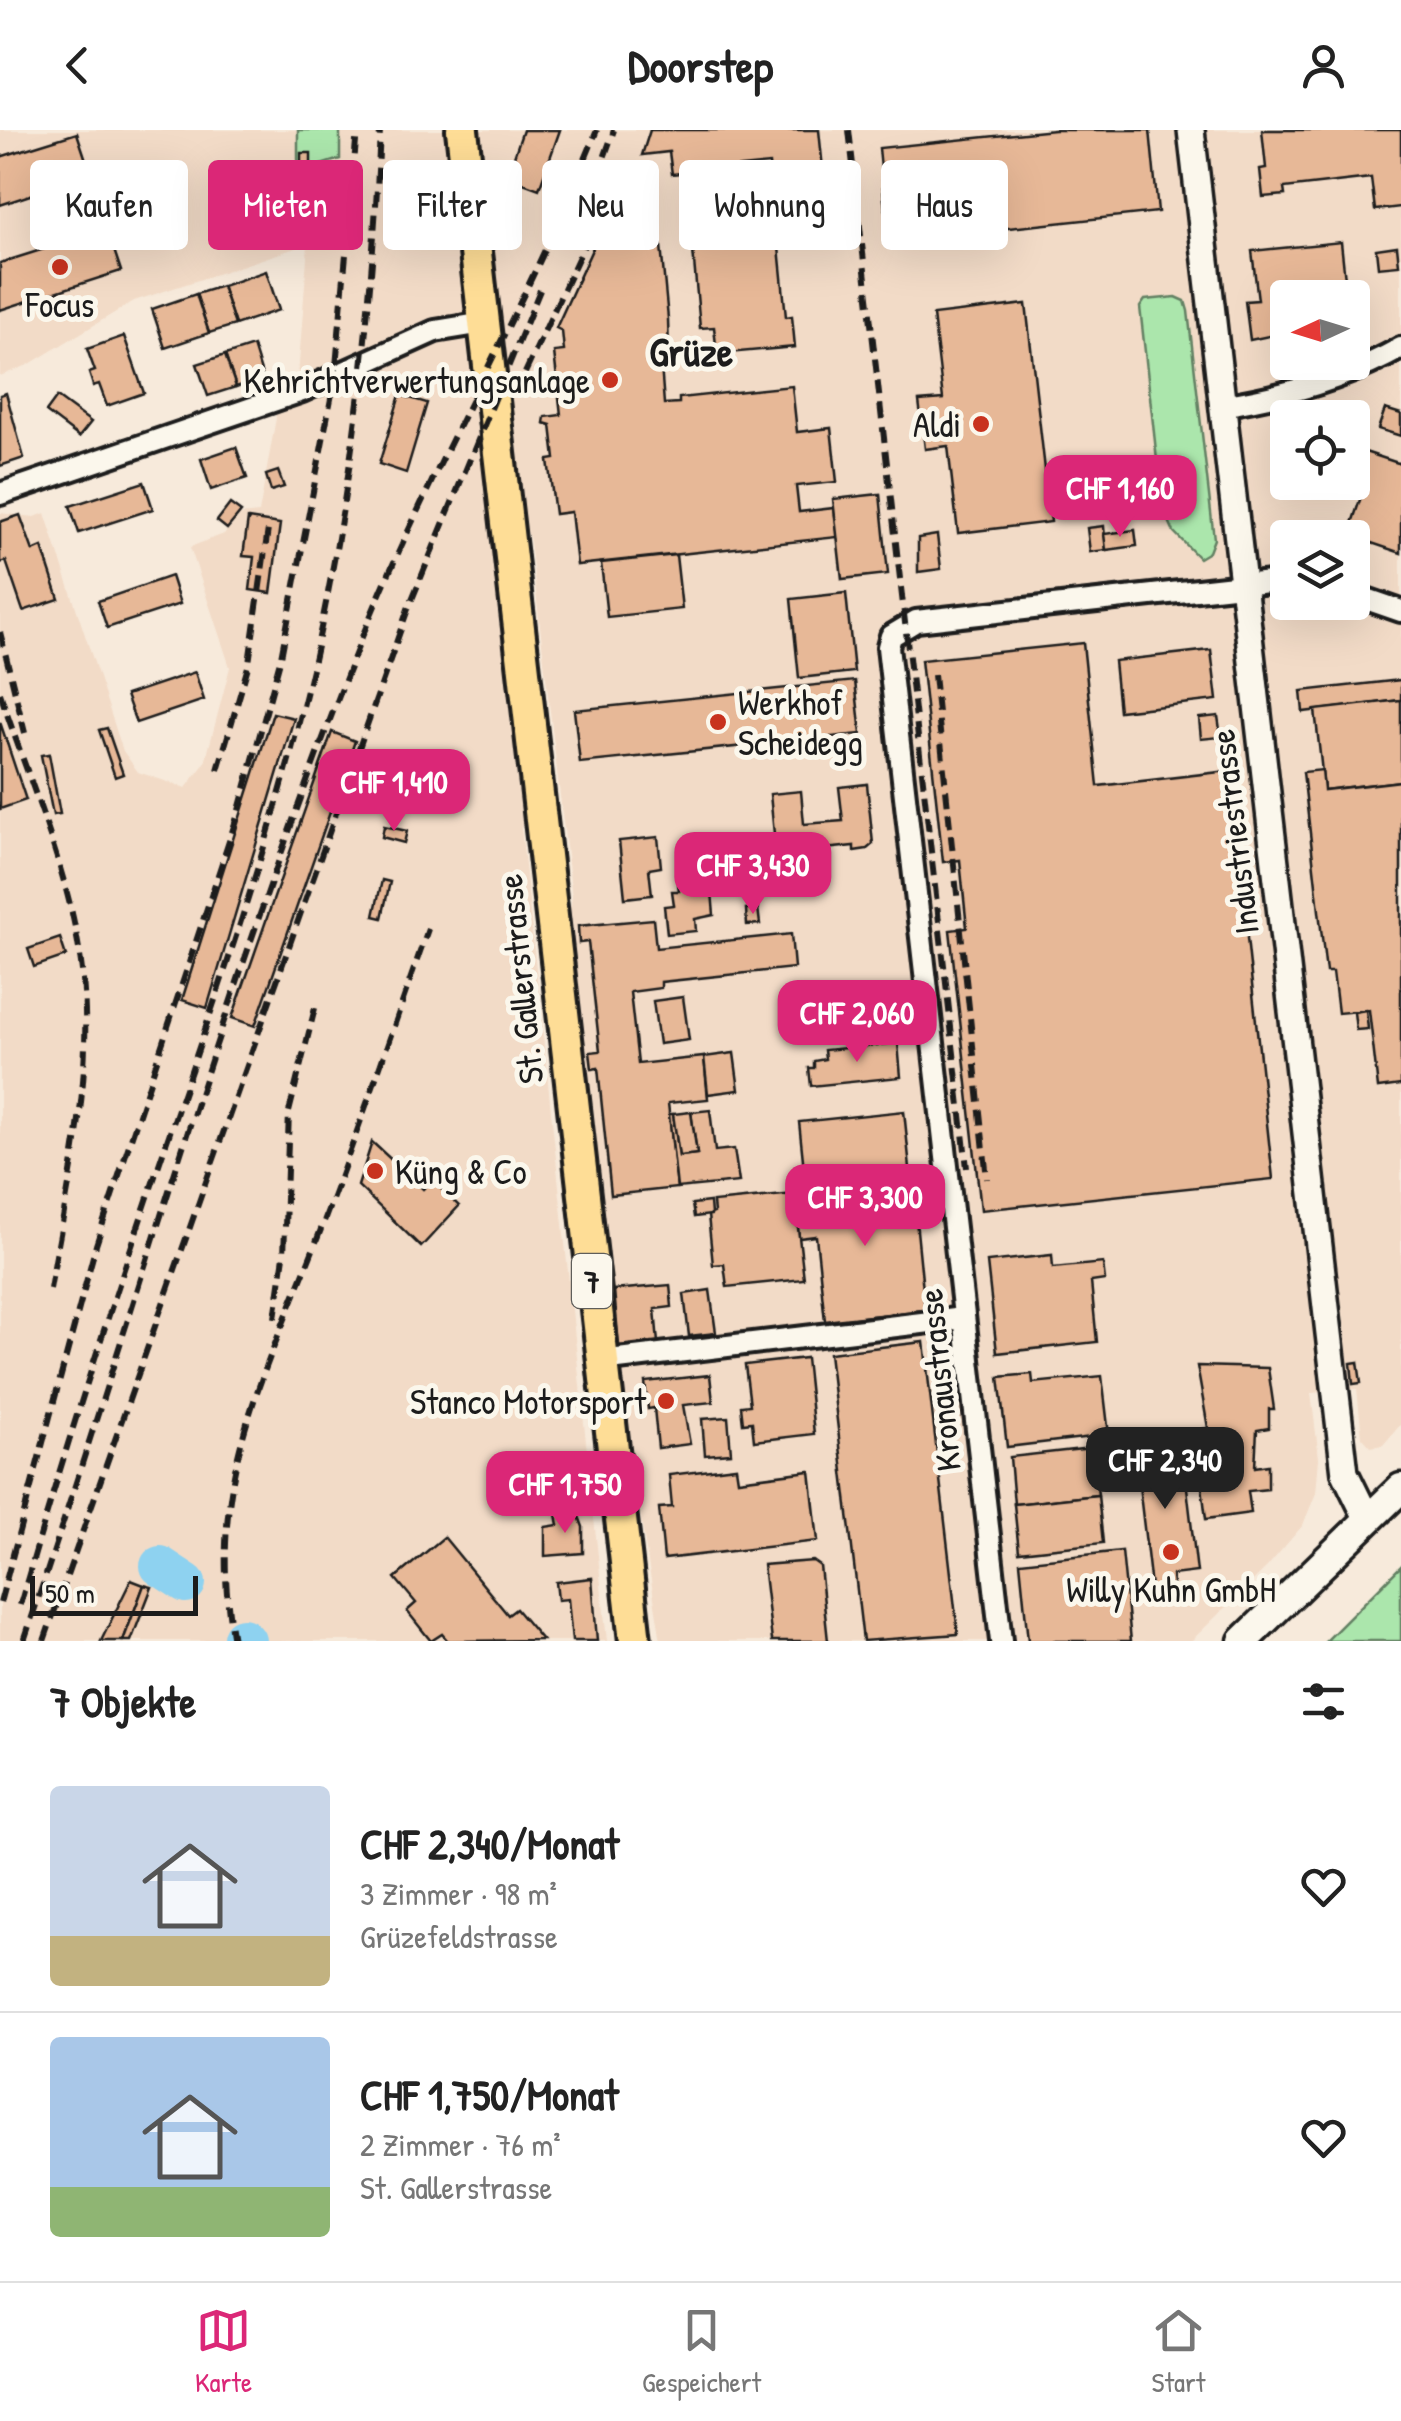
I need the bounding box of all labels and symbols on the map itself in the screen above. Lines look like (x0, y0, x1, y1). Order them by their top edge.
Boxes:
marker: Focus (49, 256, 71, 278)
north arrow (1270, 280, 1370, 380)
place label: Focus (25, 281, 94, 328)
district label: Grüze (649, 324, 733, 378)
place label: Kehrichtverwertungsanlage (243, 357, 590, 404)
marker: Kehrichtverwertungsanlage (599, 369, 621, 391)
place label: Aldi (913, 401, 961, 448)
marker: Aldi (970, 413, 992, 435)
pin: CHF 1,160 (1006, 455, 1234, 540)
place label: Werkhof Scheidegg (738, 679, 863, 766)
marker: Werkhof Scheidegg (707, 711, 729, 733)
street label: Industriestrasse (1198, 727, 1270, 937)
pin: CHF 1,410 (280, 749, 508, 834)
pin: CHF 3,430 (639, 832, 867, 917)
street label: St. Gallerstrasse (486, 872, 554, 1086)
pin: CHF 2,060 (743, 980, 971, 1065)
place label: Küng & Co (395, 1148, 527, 1195)
marker: Küng & Co (364, 1160, 386, 1182)
pin: CHF 3,300 (751, 1164, 979, 1249)
road number: 7 (572, 1254, 612, 1308)
street label: Kronaustrasse (906, 1286, 972, 1473)
place label: Stanco Motorsport (410, 1378, 647, 1425)
marker: Stanco Motorsport (655, 1390, 677, 1412)
pin: CHF 2,340 (1051, 1427, 1279, 1512)
pin: CHF 1,750 (451, 1451, 679, 1536)
marker: Willy Kuhn GmbH (1160, 1541, 1182, 1563)
place label: Willy Kuhn GmbH (1066, 1566, 1276, 1613)
scale bar (30, 1571, 198, 1616)

